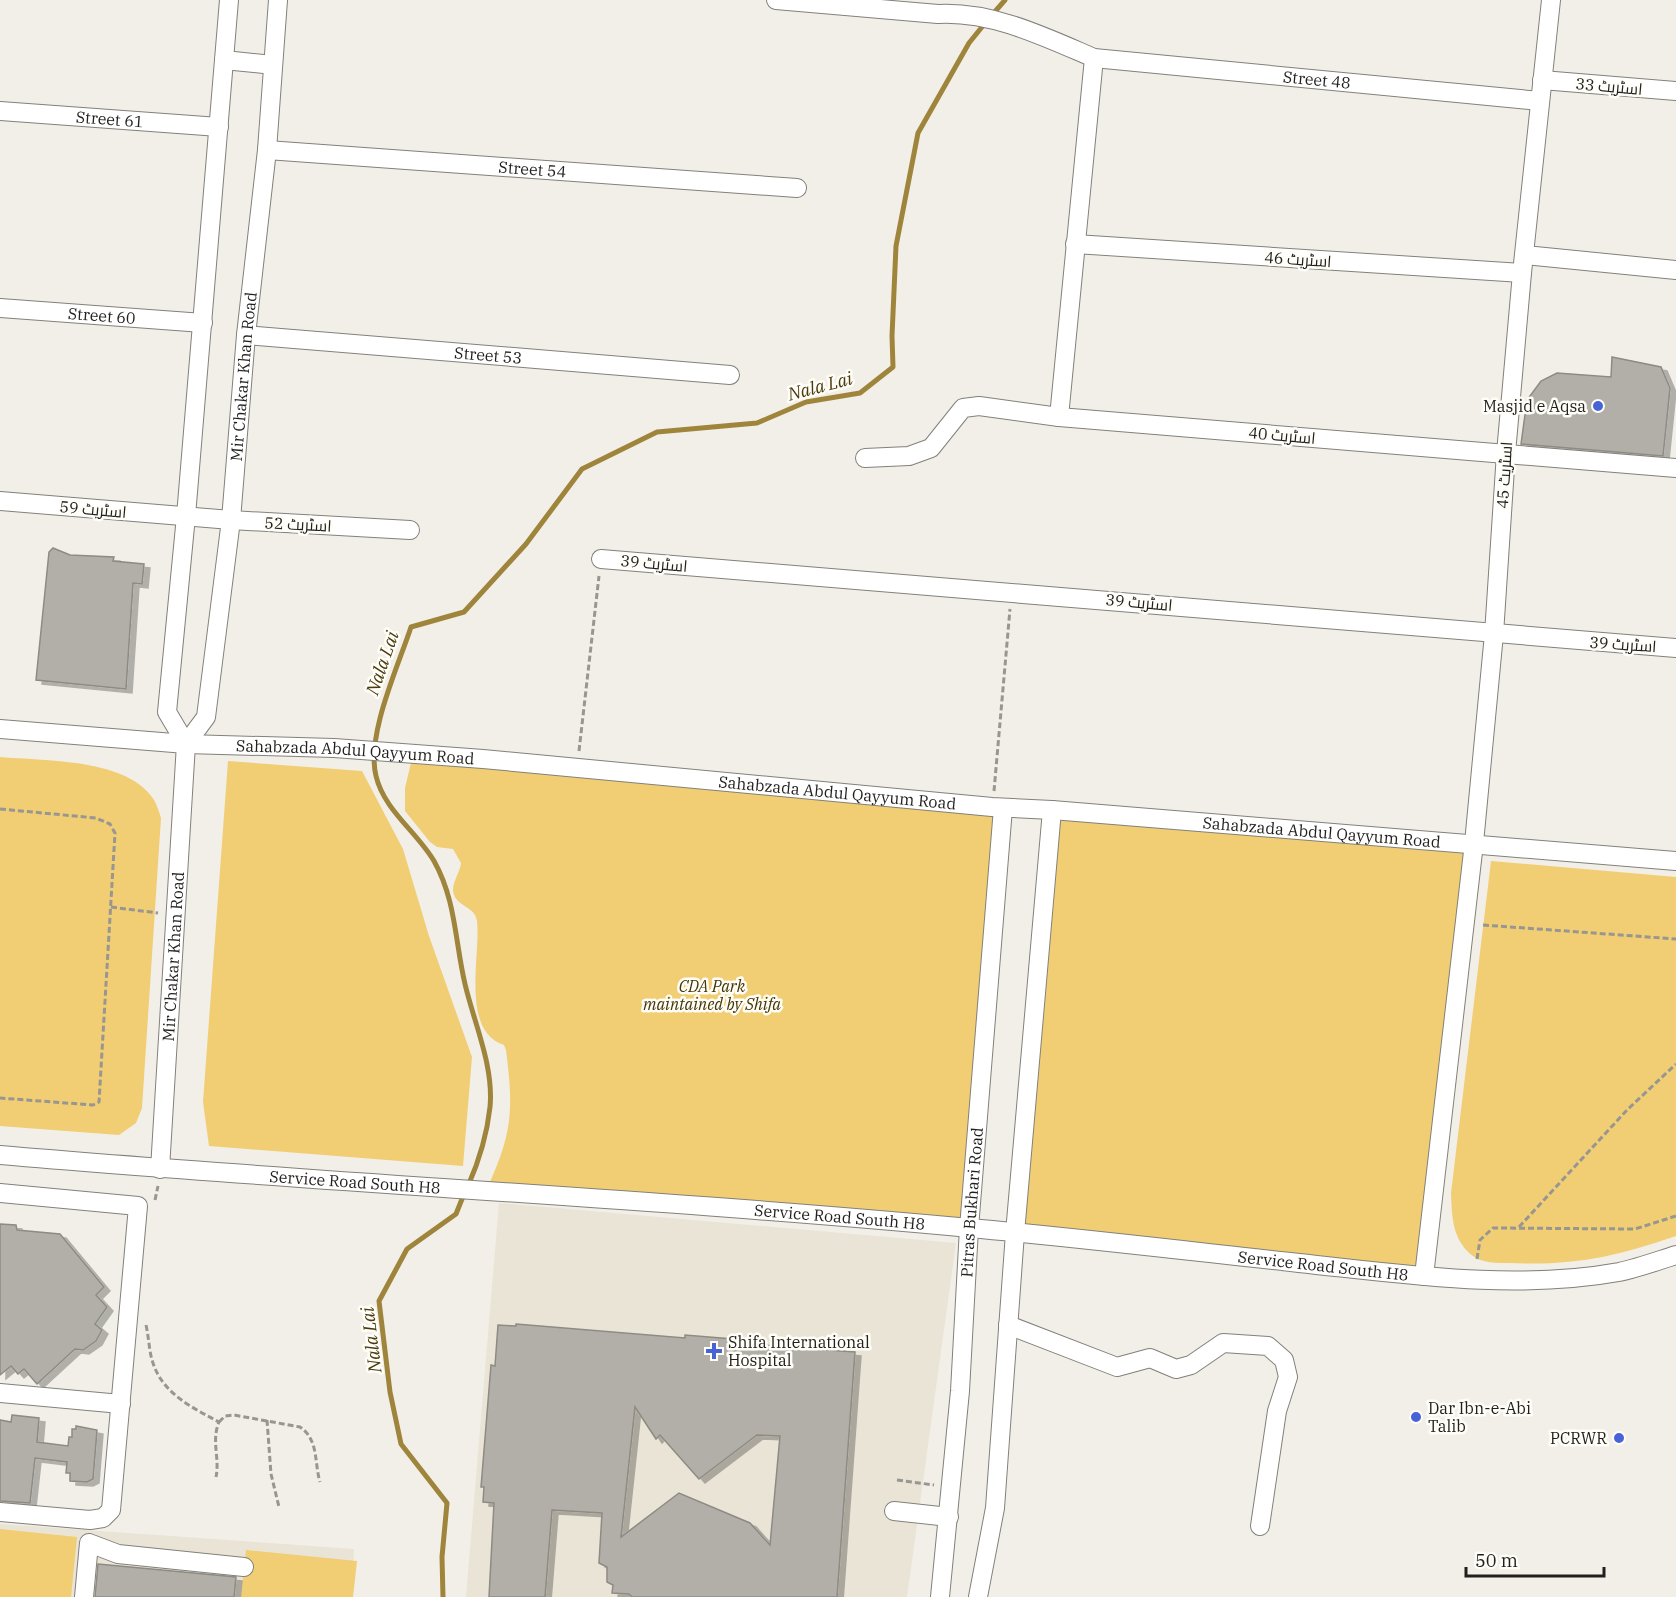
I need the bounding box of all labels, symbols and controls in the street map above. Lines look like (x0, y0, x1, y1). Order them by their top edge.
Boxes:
street label: Street 48 (1282, 66, 1352, 93)
street label: اسٹریٹ 33 (1575, 73, 1643, 99)
street label: Street 61 (75, 107, 144, 131)
street label: Street 54 (498, 157, 567, 181)
street label: اسٹریٹ 46 (1264, 247, 1332, 271)
street label: Mir Chakar Khan Road (226, 290, 261, 462)
street label: Street 60 (67, 303, 136, 328)
street label: Street 53 (454, 342, 523, 368)
water label: Nala Lai (784, 366, 855, 406)
place label: Masjid e Aqsa (1483, 396, 1586, 416)
marker: Masjid e Aqsa (1591, 399, 1605, 413)
street label: اسٹریٹ 40 (1248, 422, 1316, 448)
street label: اسٹریٹ 45 (1492, 441, 1516, 509)
street label: اسٹریٹ 59 (59, 496, 127, 522)
street label: اسٹریٹ 52 (264, 512, 332, 536)
street label: اسٹریٹ 39 (620, 550, 688, 576)
street label: اسٹریٹ 39 (1105, 589, 1173, 615)
water label: Nala Lai (360, 627, 404, 699)
street label: اسٹریٹ 39 (1589, 632, 1657, 656)
street label: Sahabzada Abdul Qayyum Road (236, 735, 475, 768)
street label: Sahabzada Abdul Qayyum Road (718, 771, 957, 814)
street label: Sahabzada Abdul Qayyum Road (1202, 812, 1442, 852)
street label: Mir Chakar Khan Road (158, 871, 188, 1042)
park label: CDA Park maintained by Shifa (643, 976, 781, 1014)
street label: Pitras Bukhari Road (956, 1126, 987, 1278)
street label: Service Road South H8 (269, 1166, 441, 1198)
street label: Service Road South H8 (754, 1200, 926, 1234)
street label: Service Road South H8 (1237, 1246, 1409, 1285)
water label: Nala Lai (355, 1305, 387, 1375)
place label: Shifa International Hospital (728, 1332, 870, 1370)
marker: Shifa International Hospital (705, 1342, 723, 1360)
place label: Dar Ibn-e-Abi Talib (1428, 1398, 1531, 1436)
marker: Dar Ibn-e-Abi Talib (1409, 1410, 1423, 1424)
place label: PCRWR (1550, 1428, 1607, 1448)
marker: PCRWR (1612, 1431, 1626, 1445)
scale bar (1466, 1540, 1604, 1578)
text: 50 m (1475, 1549, 1518, 1572)

